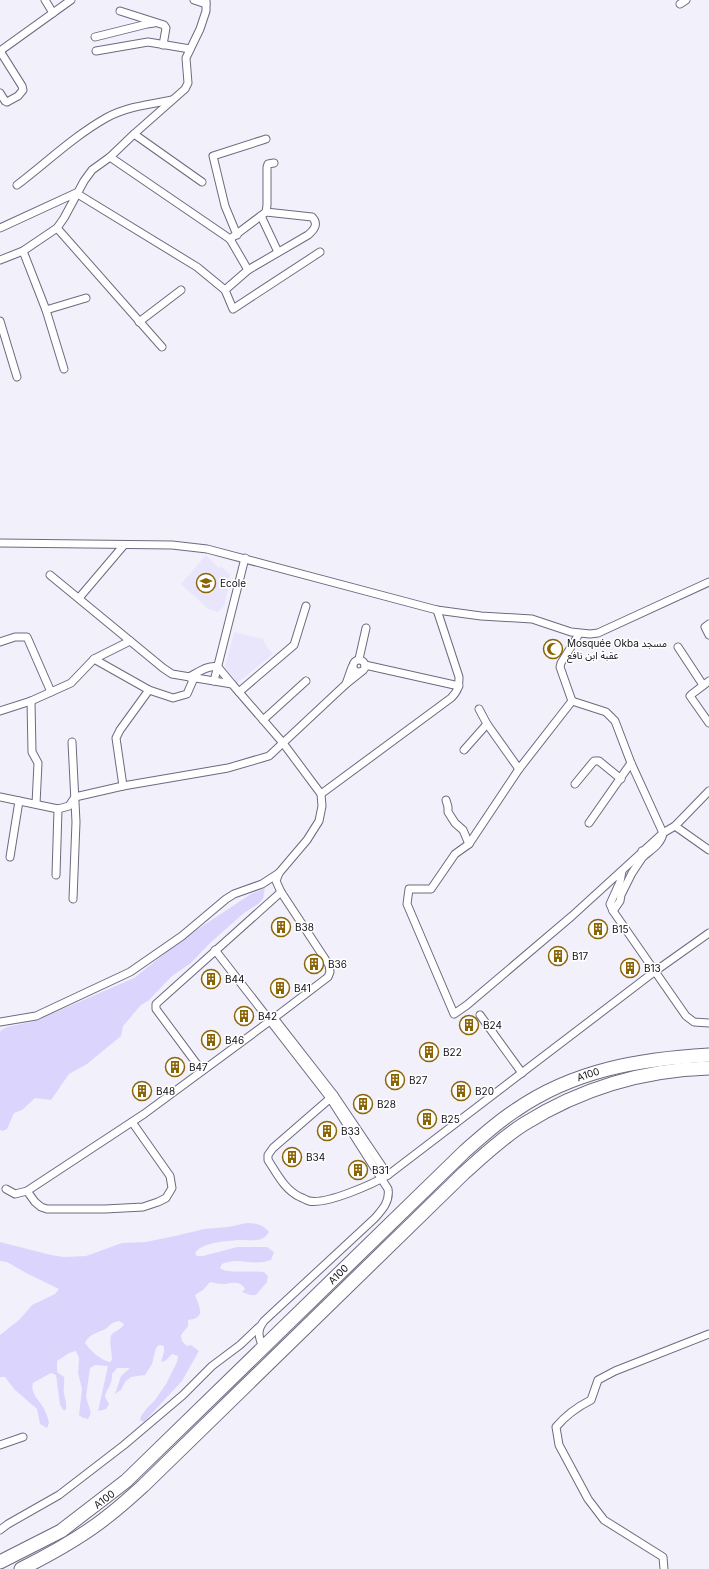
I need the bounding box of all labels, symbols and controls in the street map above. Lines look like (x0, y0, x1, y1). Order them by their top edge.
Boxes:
school or university icon: Ecole (195, 572, 217, 594)
place label: Ecole (220, 577, 246, 589)
place label: Mosquée Okba مسجد عقبة ابن نافع (567, 637, 667, 663)
mosque icon: Mosquée Okba مسجد عقبة ابن نافع (542, 638, 564, 660)
building icon: B38 (270, 916, 292, 938)
building icon: B15 (587, 918, 609, 940)
place label: B38 (295, 921, 314, 933)
place label: B15 (612, 923, 629, 935)
building icon: B17 (547, 945, 569, 967)
place label: B17 (572, 950, 589, 962)
building icon: B36 (303, 953, 325, 975)
building icon: B13 (619, 957, 641, 979)
place label: B36 (328, 958, 347, 970)
place label: B13 (644, 962, 661, 974)
building icon: B44 (200, 968, 222, 990)
place label: B44 (225, 973, 244, 985)
building icon: B41 (269, 977, 291, 999)
place label: B41 (294, 982, 311, 994)
building icon: B42 (233, 1005, 255, 1027)
place label: B42 (258, 1010, 277, 1022)
building icon: B24 (458, 1014, 480, 1036)
place label: B24 (483, 1019, 502, 1031)
building icon: B46 (200, 1029, 222, 1051)
place label: B46 (225, 1034, 244, 1046)
building icon: B22 (418, 1041, 440, 1063)
place label: B22 (443, 1046, 462, 1058)
building icon: B47 (164, 1056, 186, 1078)
place label: B47 (189, 1061, 208, 1073)
street label: A100 (575, 1065, 601, 1083)
building icon: B27 (384, 1069, 406, 1091)
place label: B27 (409, 1074, 428, 1086)
building icon: B48 (131, 1080, 153, 1102)
building icon: B20 (450, 1080, 472, 1102)
place label: B48 (156, 1085, 175, 1097)
place label: B20 (475, 1085, 494, 1097)
building icon: B28 (352, 1093, 374, 1115)
place label: B28 (377, 1098, 396, 1110)
building icon: B25 (416, 1108, 438, 1130)
place label: B25 (441, 1113, 460, 1125)
building icon: B33 (316, 1120, 338, 1142)
place label: B33 (341, 1125, 360, 1137)
building icon: B34 (281, 1146, 303, 1168)
place label: B34 (306, 1151, 325, 1163)
building icon: B31 (347, 1159, 369, 1181)
place label: B31 (372, 1164, 389, 1176)
street label: A100 (325, 1262, 351, 1286)
street label: A100 (91, 1487, 117, 1511)

